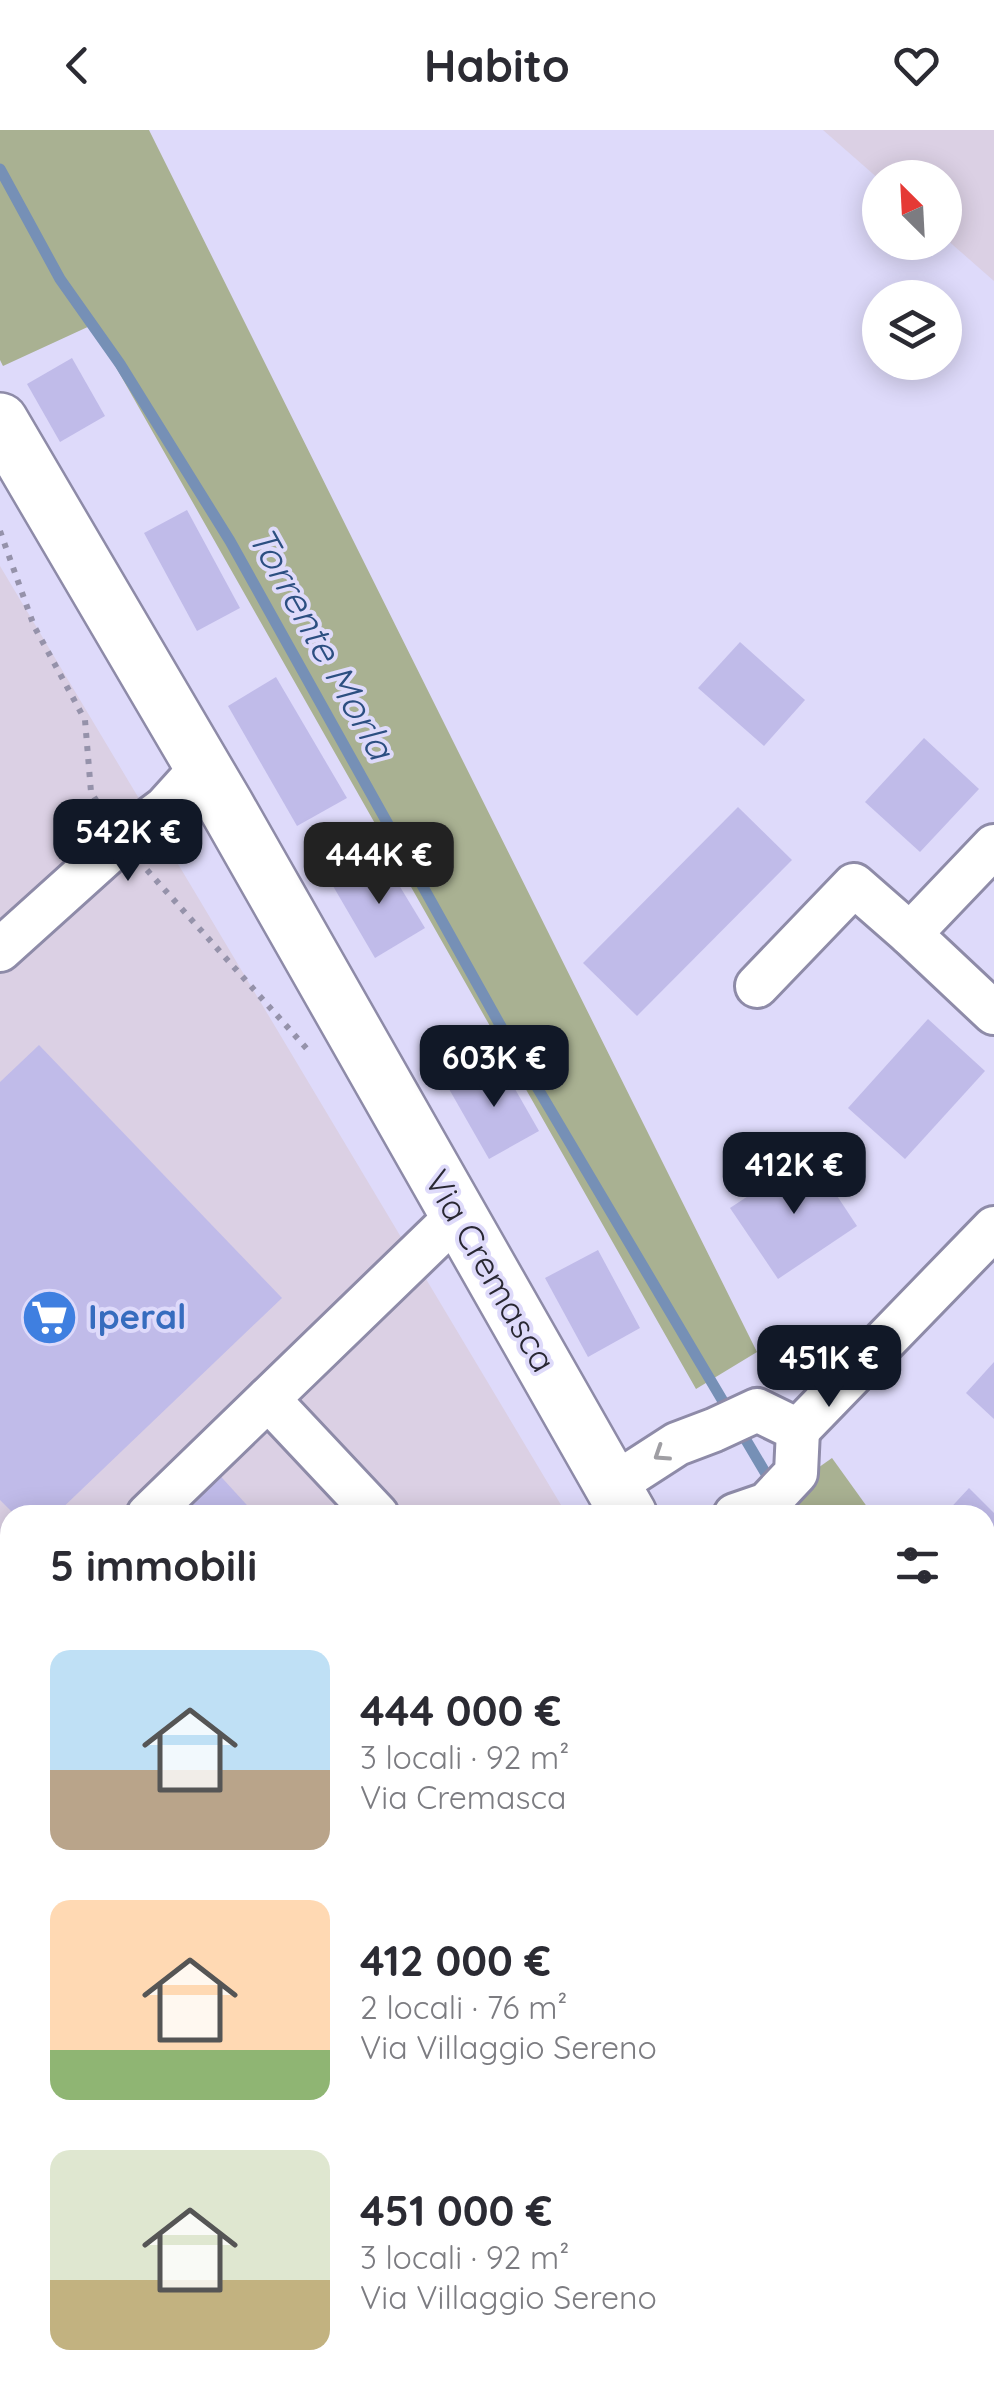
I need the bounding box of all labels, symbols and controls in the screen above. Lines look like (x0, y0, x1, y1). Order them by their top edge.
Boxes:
text: Habito (424, 37, 570, 93)
icon: back (50, 38, 105, 93)
icon: heart (889, 38, 944, 93)
north arrow (862, 160, 962, 260)
map controls (862, 160, 962, 380)
button: layers (862, 280, 962, 380)
water label: Torrente Morla (238, 518, 406, 769)
pin: 542K € (47, 799, 209, 884)
text: 542K € (75, 811, 181, 851)
pin: 444K € (298, 822, 460, 907)
text: 444K € (326, 834, 432, 874)
pin: 603K € (413, 1025, 575, 1110)
text: 603K € (442, 1037, 546, 1077)
pin: 412K € (713, 1132, 875, 1217)
text: 412K € (745, 1144, 843, 1184)
street label: Via Cremasca (415, 1162, 566, 1379)
supermarket icon: Iperal (19, 1287, 79, 1347)
place label: Iperal (88, 1294, 186, 1338)
pin: 451K € (748, 1325, 910, 1410)
text: 451K € (779, 1337, 879, 1377)
one-way arrow (654, 1442, 672, 1461)
icon: filters (890, 1538, 945, 1593)
text: 5 immobili (50, 1539, 257, 1592)
text: 444 000 € (360, 1684, 561, 1737)
icon: home (130, 1690, 250, 1810)
text: 3 locali · 92 m² (360, 1737, 569, 1777)
text: Via Cremasca (360, 1777, 566, 1817)
text: 412 000 € (360, 1934, 551, 1987)
icon: home (130, 1940, 250, 2060)
text: 2 locali · 76 m² (360, 1987, 567, 2027)
text: Via Villaggio Sereno (360, 2027, 657, 2067)
text: 451 000 € (360, 2184, 552, 2237)
icon: home (130, 2190, 250, 2310)
text: 3 locali · 92 m² (360, 2237, 569, 2277)
text: Via Villaggio Sereno (360, 2277, 657, 2317)

